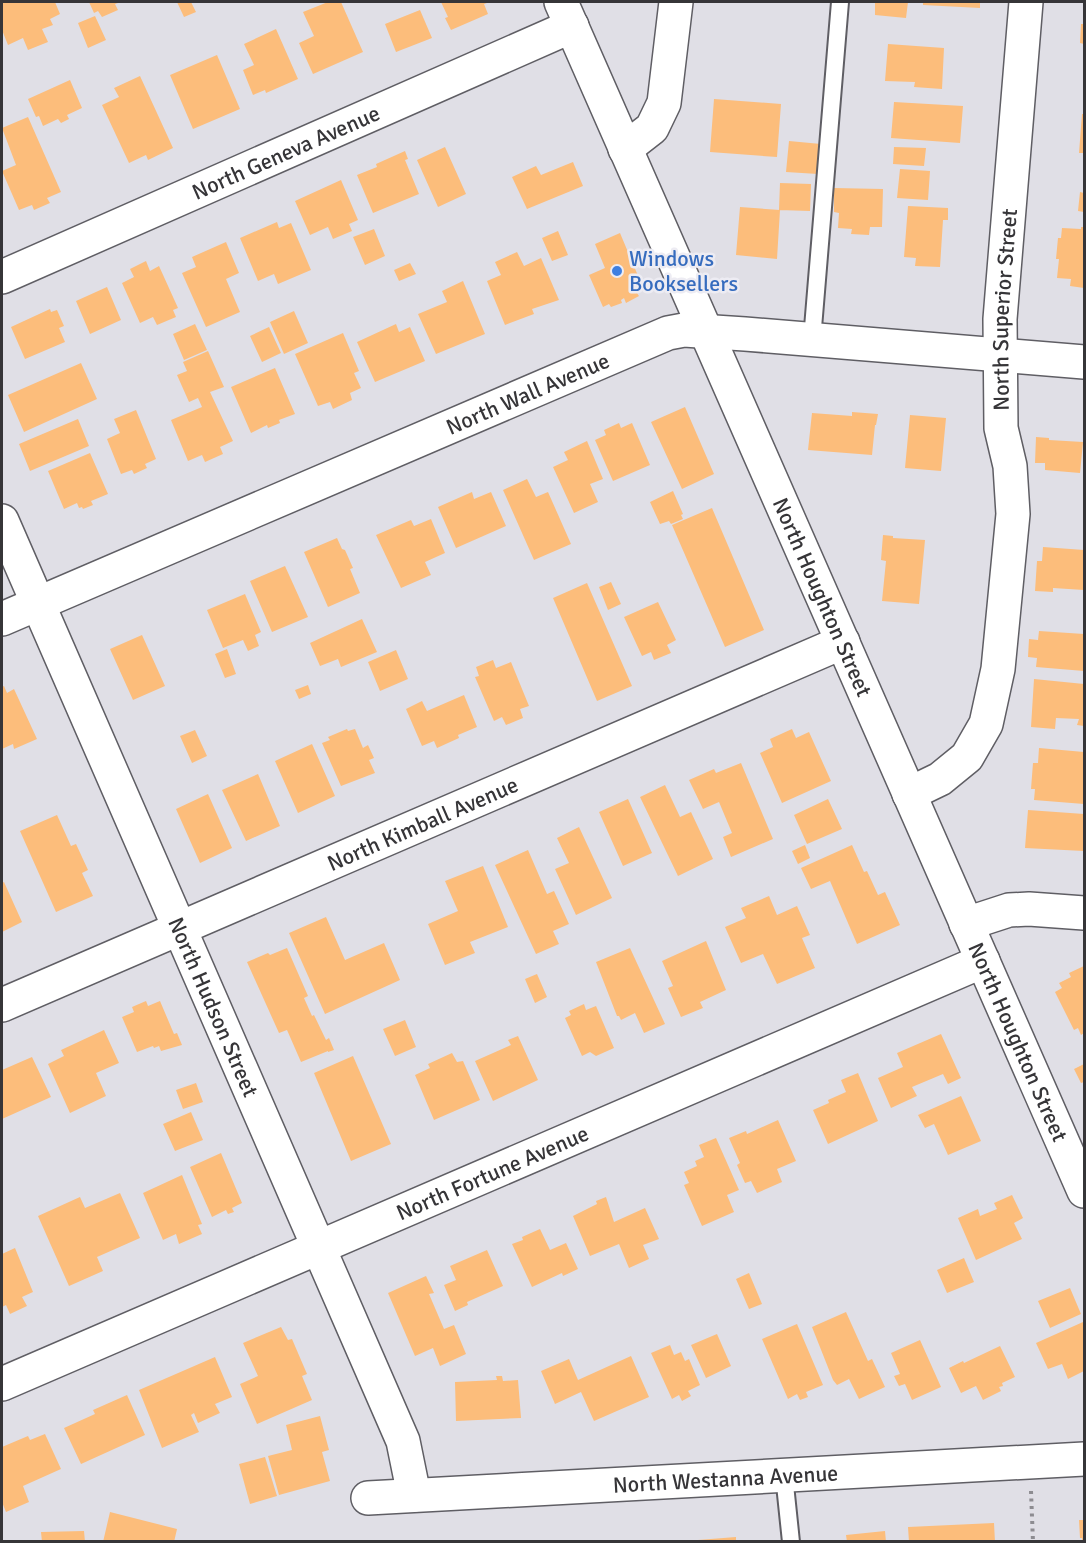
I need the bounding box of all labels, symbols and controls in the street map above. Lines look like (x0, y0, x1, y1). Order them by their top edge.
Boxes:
street label: North Geneva Avenue (188, 99, 384, 205)
street label: North Superior Street (986, 207, 1023, 411)
place label: Windows Booksellers (629, 245, 738, 297)
marker: Windows Booksellers (610, 264, 624, 278)
street label: North Wall Avenue (442, 346, 613, 440)
street label: North Houghton Street (767, 493, 878, 701)
street label: North Kimball Avenue (323, 770, 522, 877)
street label: North Hudson Street (163, 913, 265, 1101)
street label: North Houghton Street (963, 938, 1074, 1146)
street label: North Fortune Avenue (392, 1119, 593, 1226)
street label: North Westanna Avenue (612, 1459, 839, 1498)

